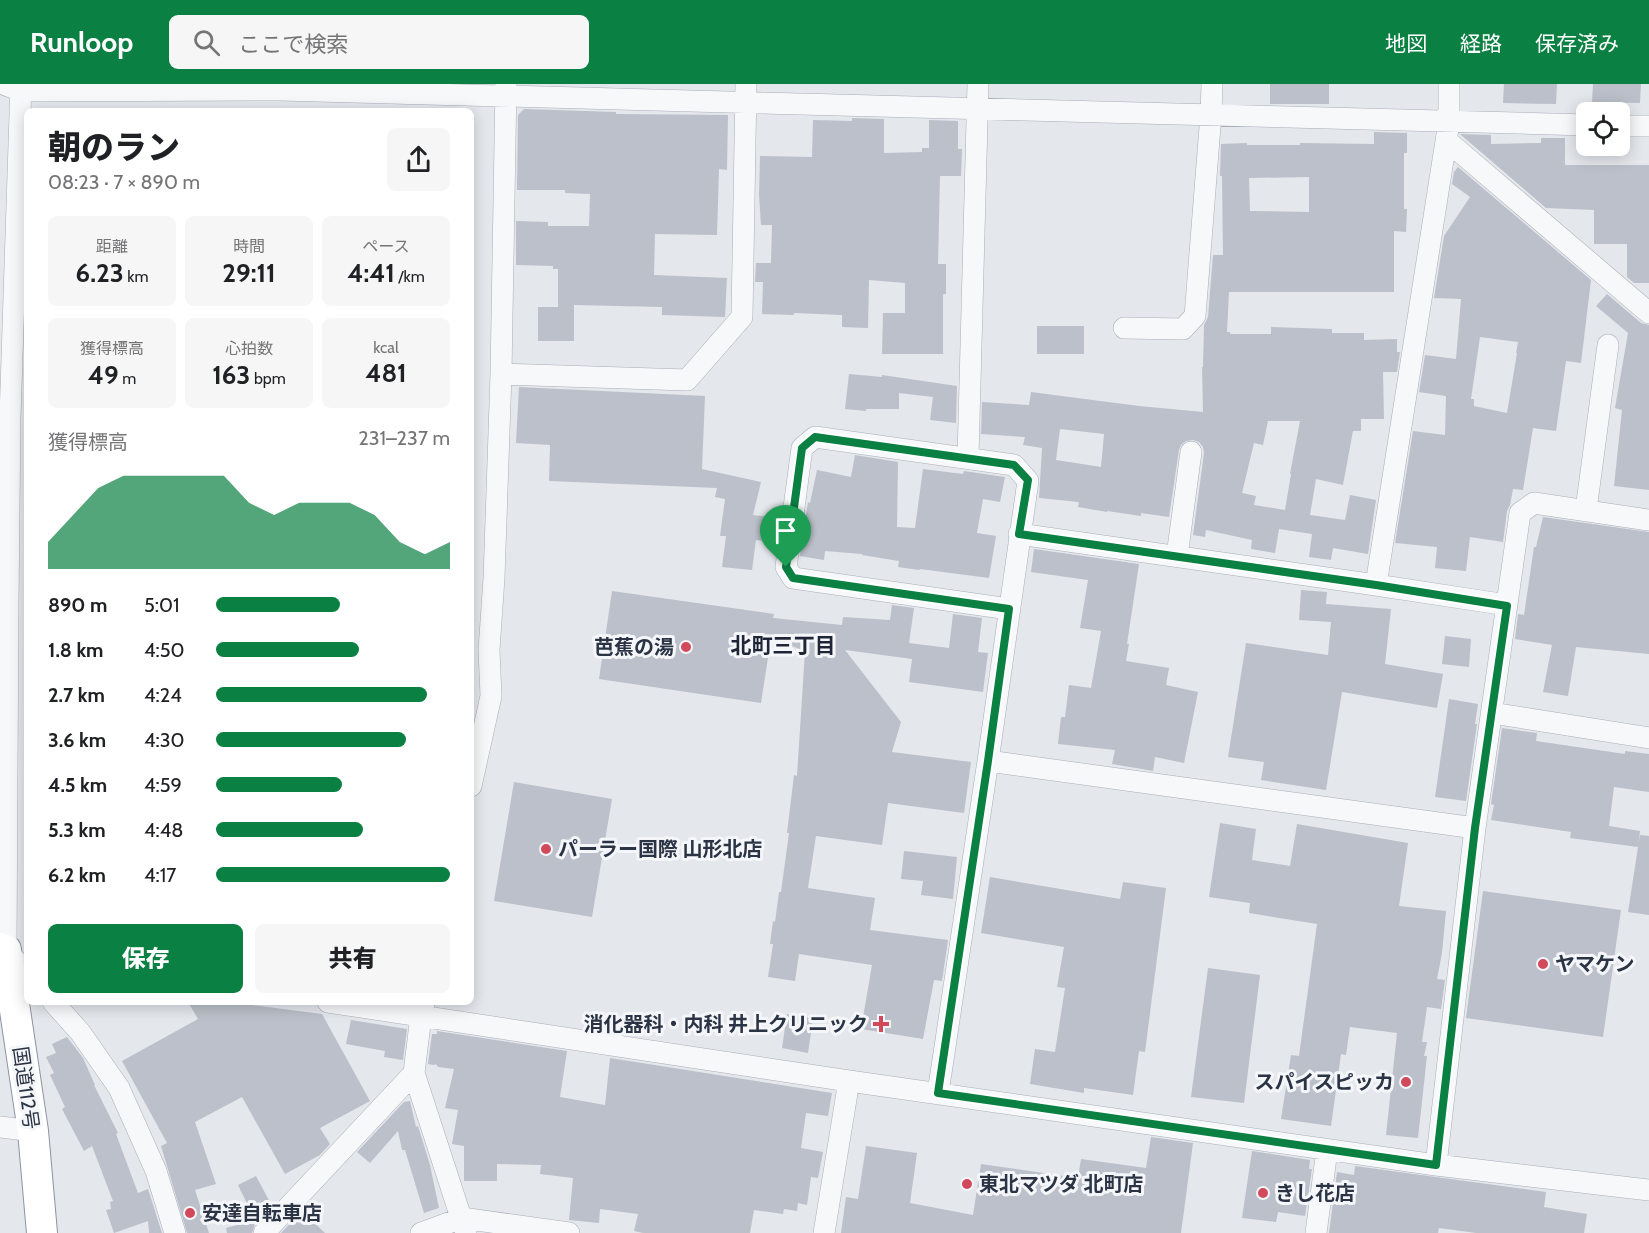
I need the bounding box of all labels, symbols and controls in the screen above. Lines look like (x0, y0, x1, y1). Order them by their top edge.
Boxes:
search box (169, 15, 589, 69)
text: Runloop (30, 25, 133, 59)
icon: search (190, 26, 223, 59)
text: ここで検索 (238, 31, 348, 58)
text: 地図 (1385, 31, 1427, 56)
text: 経路 (1460, 31, 1502, 56)
text: 保存済み (1535, 31, 1619, 56)
map controls (1576, 102, 1630, 156)
button: locate (1576, 102, 1630, 156)
text: 朝のラン (48, 127, 180, 167)
button: share (387, 128, 450, 191)
text: 08:23 · 7 × 890 m (48, 170, 200, 194)
text: 距離 (96, 237, 128, 256)
text: 時間 (233, 237, 265, 256)
text: ペース (362, 237, 410, 256)
text: 6.23 (76, 257, 124, 289)
text: 29:11 (222, 257, 276, 289)
text: 4:41 (347, 257, 395, 289)
text: km (124, 267, 148, 286)
text: /km (395, 267, 425, 286)
text: kcal (373, 338, 399, 357)
text: 獲得標高 (80, 339, 144, 358)
text: 心拍数 (225, 339, 273, 358)
text: 481 (365, 357, 407, 389)
text: 49 (88, 359, 119, 391)
text: 163 (212, 359, 250, 391)
text: m (119, 369, 136, 388)
text: bpm (250, 369, 286, 388)
text: 231–237 m (358, 426, 450, 450)
text: 獲得標高 (48, 430, 128, 454)
pin (760, 505, 811, 567)
icon: arrive (769, 514, 802, 547)
text: 890 m (48, 593, 107, 617)
text: 5:01 (144, 593, 179, 617)
district label: 北町三丁目 (731, 633, 836, 658)
place label: 芭蕉の湯 (594, 635, 674, 659)
text: 1.8 km (48, 638, 103, 662)
text: 4:50 (144, 638, 185, 662)
marker: 芭蕉の湯 (679, 640, 693, 654)
text: 2.7 km (48, 683, 105, 707)
text: 4:24 (144, 683, 182, 707)
text: 3.6 km (48, 728, 106, 752)
text: 4:30 (144, 728, 185, 752)
text: 4.5 km (48, 773, 107, 797)
text: 4:59 (144, 773, 182, 797)
text: 5.3 km (48, 818, 106, 842)
text: 4:48 (144, 818, 183, 842)
place label: パーラー国際 山形北店 (558, 837, 763, 861)
marker: パーラー国際 山形北店 (539, 842, 553, 856)
text: 6.2 km (48, 863, 106, 887)
text: 4:17 (144, 863, 176, 887)
button: 保存 (48, 924, 243, 993)
button: 共有 (255, 924, 450, 993)
place label: ヤマケン (1555, 952, 1634, 976)
marker: ヤマケン (1536, 957, 1550, 971)
place label: 消化器科・内科 井上クリニック (584, 1012, 868, 1036)
marker: 消化器科・内科 井上クリニック (872, 1015, 890, 1033)
street label: 国道112号 (8, 1045, 44, 1131)
place label: スパイスピッカ (1255, 1070, 1394, 1094)
marker: スパイスピッカ (1399, 1075, 1413, 1089)
place label: 東北マツダ 北町店 (979, 1172, 1144, 1196)
marker: 東北マツダ 北町店 (960, 1177, 974, 1191)
place label: きし花店 (1275, 1181, 1355, 1205)
marker: きし花店 (1256, 1186, 1270, 1200)
place label: 安達自転車店 (202, 1201, 322, 1225)
marker: 安達自転車店 (183, 1206, 197, 1220)

